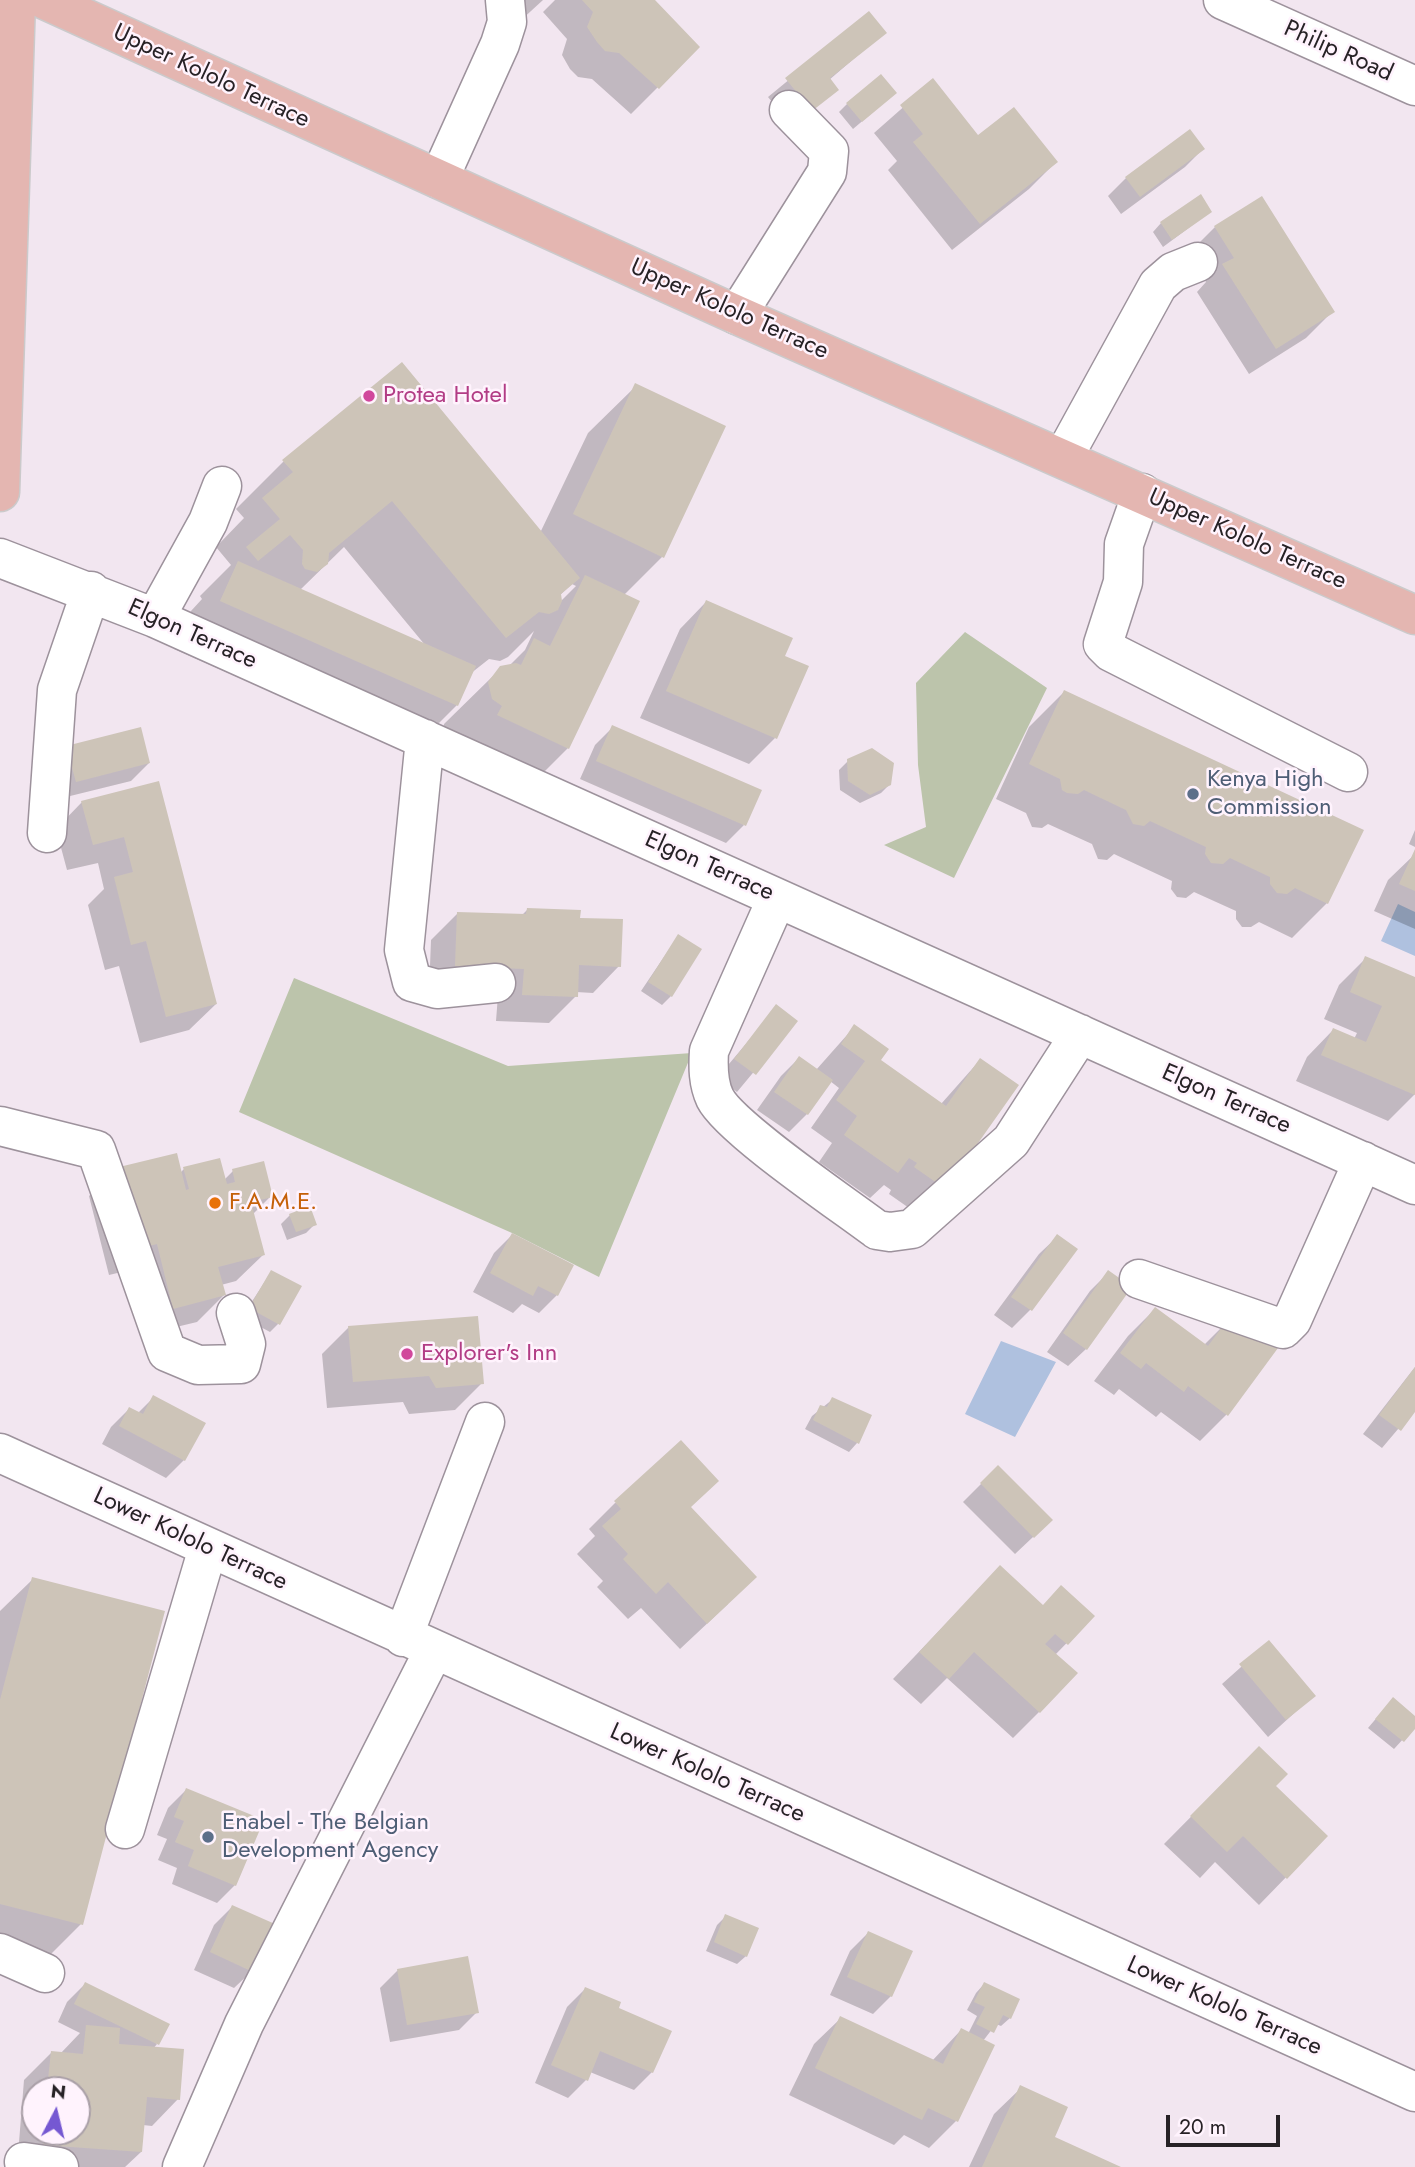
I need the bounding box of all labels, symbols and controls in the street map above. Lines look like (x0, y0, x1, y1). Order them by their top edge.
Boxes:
street label: Philip Road (1279, 15, 1397, 89)
street label: Upper Kololo Terrace (108, 19, 314, 135)
street label: Upper Kololo Terrace (626, 253, 832, 367)
place label: Protea Hotel (383, 382, 507, 410)
marker: Protea Hotel (361, 388, 377, 404)
street label: Upper Kololo Terrace (1144, 483, 1350, 597)
street label: Elgon Terrace (123, 594, 261, 676)
place label: Kenya High Commission (1207, 766, 1332, 822)
marker: Kenya High Commission (1185, 786, 1201, 802)
street label: Elgon Terrace (640, 826, 778, 908)
street label: Elgon Terrace (1157, 1059, 1295, 1141)
place label: F.A.M.E. (229, 1189, 317, 1217)
marker: F.A.M.E. (207, 1195, 223, 1211)
place label: Explorer's Inn (421, 1340, 557, 1368)
marker: Explorer's Inn (399, 1346, 415, 1362)
street label: Lower Kololo Terrace (88, 1482, 292, 1598)
street label: Lower Kololo Terrace (605, 1718, 809, 1830)
place label: Enabel - The Belgian Development Agency (222, 1809, 438, 1865)
marker: Enabel - The Belgian Development Agency (200, 1829, 216, 1845)
street label: Lower Kololo Terrace (1122, 1951, 1326, 2063)
north arrow (21, 2076, 91, 2146)
text: N (49, 2077, 68, 2106)
scale bar (1170, 2100, 1284, 2144)
text: 20 m (1179, 2112, 1226, 2142)

